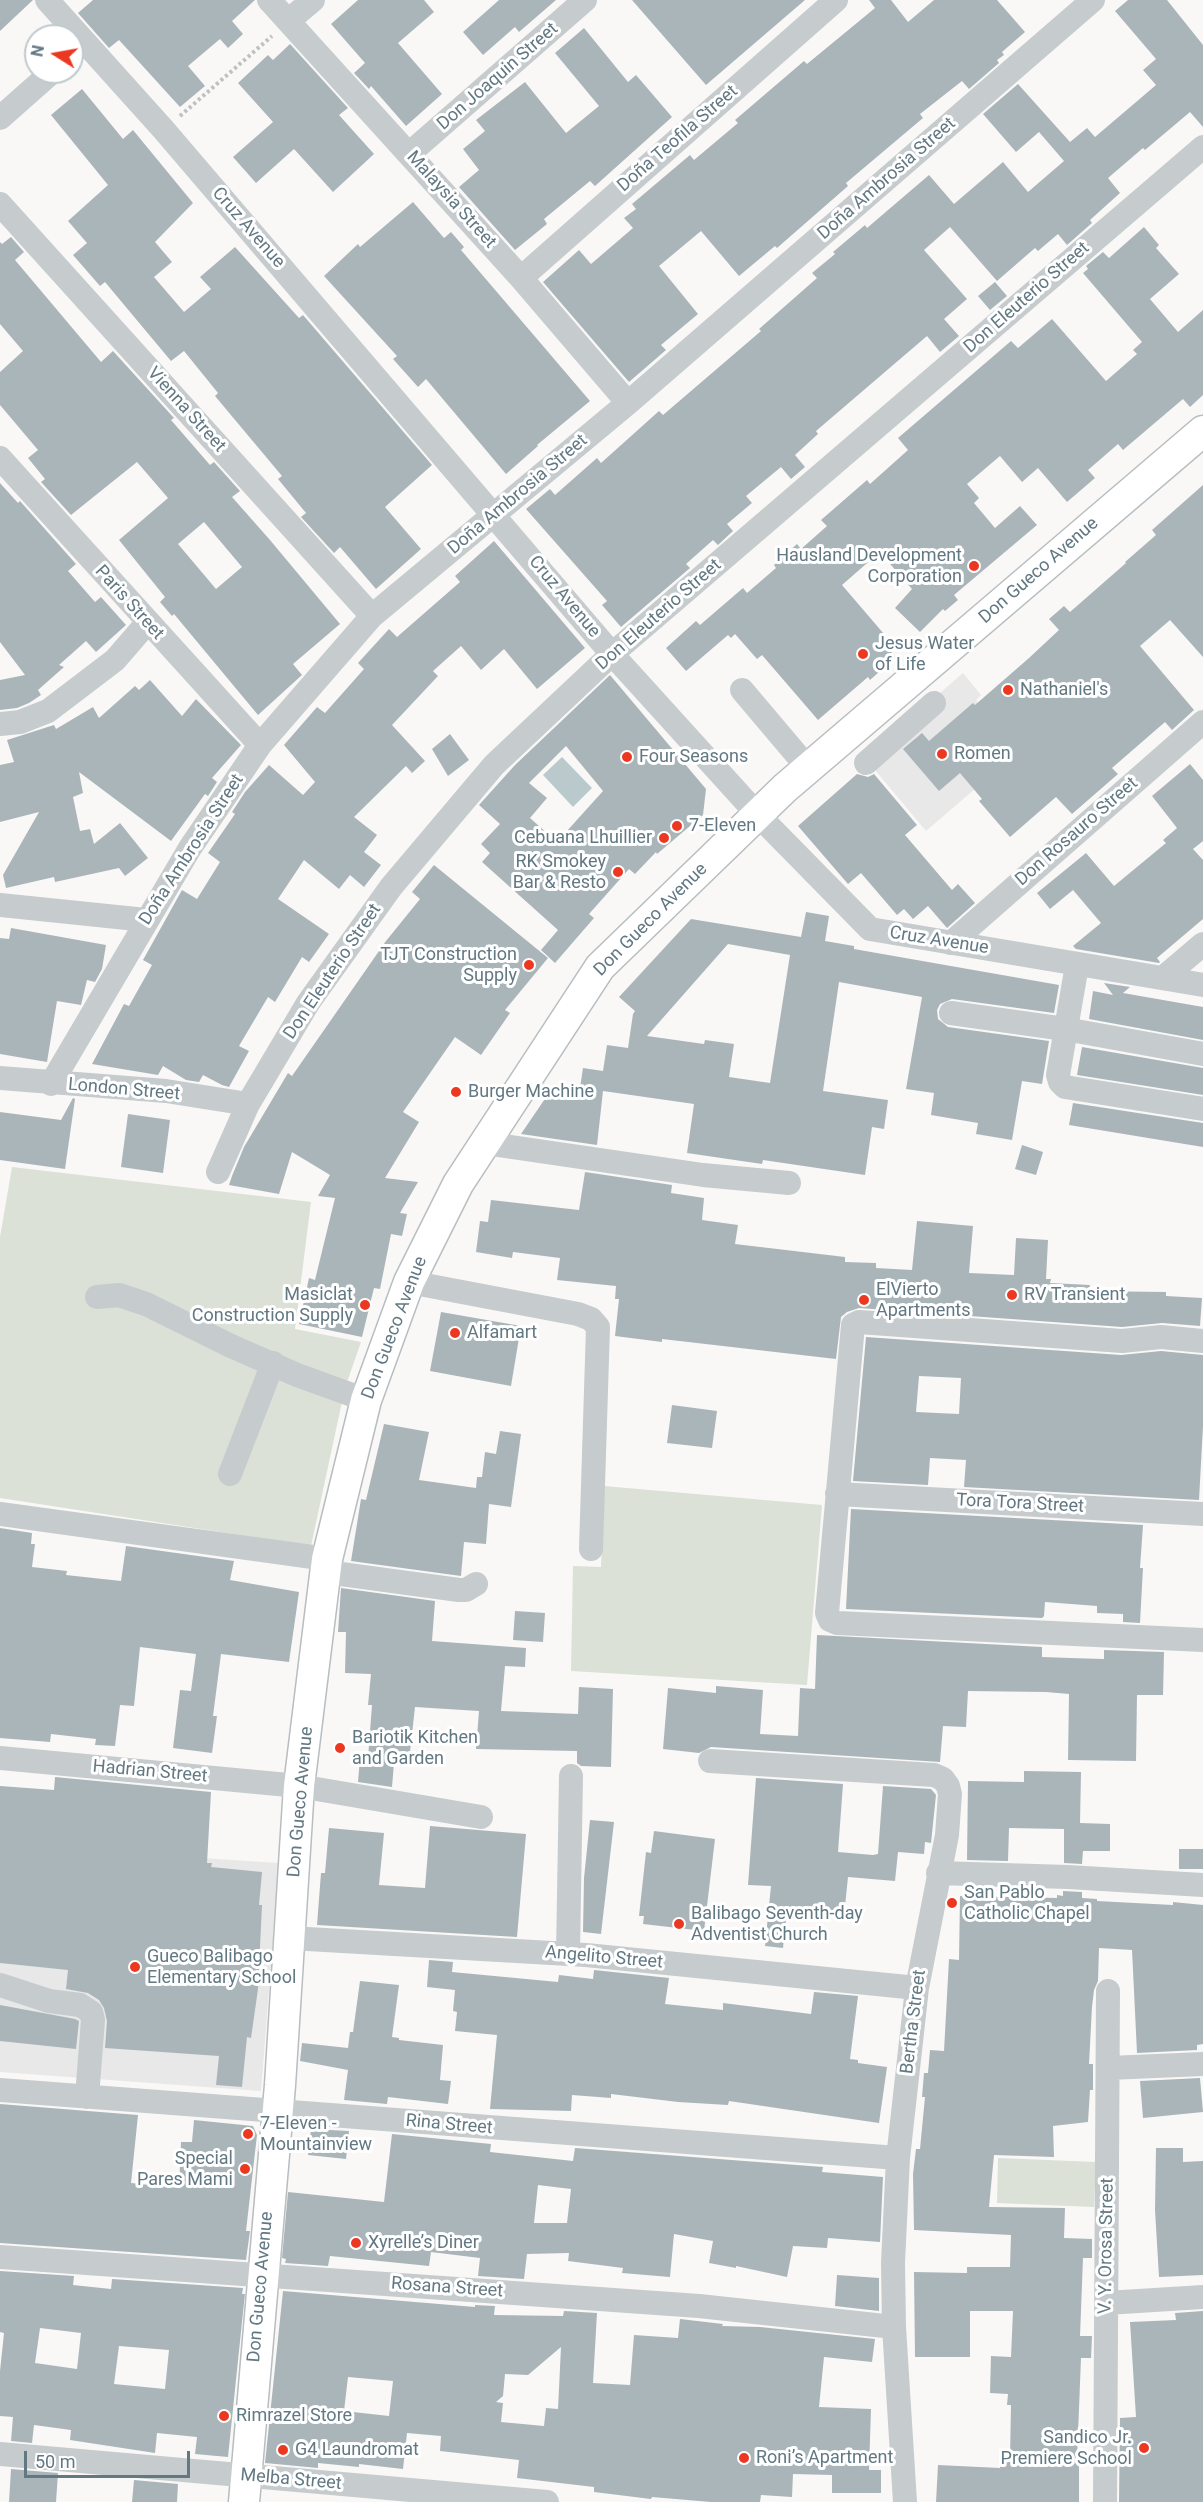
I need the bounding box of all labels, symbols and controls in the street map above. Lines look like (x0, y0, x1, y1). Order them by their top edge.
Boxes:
street label: Don Joaquin Street (433, 19, 563, 135)
north arrow (24, 24, 84, 84)
text: N (27, 44, 48, 58)
street label: Doña Teofila Street (614, 81, 742, 197)
street label: Doña Ambrosia Street (814, 113, 960, 245)
street label: Malaysia Street (402, 147, 500, 253)
street label: Cruz Avenue (207, 183, 289, 273)
street label: Don Eleuterio Street (960, 238, 1094, 358)
street label: Vienna Street (142, 363, 230, 457)
street label: Doña Ambrosia Street (444, 430, 592, 560)
street label: Don Gueco Avenue (975, 513, 1103, 629)
place label: Hausland Development Corporation (776, 545, 962, 588)
street label: Cruz Avenue (524, 552, 604, 642)
street label: Don Eleuterio Street (592, 555, 726, 675)
marker: Hausland Development Corporation (967, 559, 981, 573)
street label: Paris Street (90, 561, 168, 645)
place label: Jesus Water of Life (875, 633, 974, 676)
marker: Jesus Water of Life (856, 647, 870, 661)
place label: Nathaniel's (1020, 679, 1108, 701)
marker: Nathaniel's (1001, 683, 1015, 697)
place label: Romen (954, 743, 1011, 765)
place label: Four Seasons (639, 746, 748, 768)
marker: Romen (935, 747, 949, 761)
marker: Four Seasons (620, 750, 634, 764)
street label: Doña Ambrosia Street (135, 771, 249, 929)
street label: Don Rosauro Street (1011, 773, 1143, 891)
place label: 7-Eleven (689, 815, 756, 837)
marker: 7-Eleven (670, 819, 684, 833)
place label: Cebuana Lhuillier (514, 827, 652, 849)
marker: Cebuana Lhuillier (657, 831, 671, 845)
place label: RK Smokey Bar & Resto (513, 851, 606, 894)
street label: Don Gueco Avenue (590, 859, 712, 981)
marker: RK Smokey Bar & Resto (611, 865, 625, 879)
street label: Don Eleuterio Street (280, 900, 386, 1044)
street label: Cruz Avenue (888, 923, 990, 959)
place label: TJT Construction Supply (380, 944, 517, 986)
marker: TJT Construction Supply (522, 958, 536, 972)
street label: London Street (67, 1074, 181, 1106)
place label: Burger Machine (468, 1081, 594, 1103)
marker: Burger Machine (449, 1085, 463, 1099)
street label: Don Gueco Avenue (358, 1254, 432, 1402)
place label: ElVierto Apartments (876, 1279, 971, 1322)
place label: Masiclat Construction Supply (192, 1284, 353, 1326)
place label: RV Transient (1024, 1284, 1125, 1306)
marker: RV Transient (1005, 1288, 1019, 1302)
marker: ElVierto Apartments (857, 1293, 871, 1307)
marker: Masiclat Construction Supply (358, 1298, 372, 1312)
place label: Alfamart (467, 1322, 537, 1344)
marker: Alfamart (448, 1326, 462, 1340)
street label: Tora Tora Street (956, 1490, 1084, 1518)
street label: Don Gueco Avenue (284, 1726, 318, 1878)
place label: Bariotik Kitchen and Garden (352, 1727, 478, 1770)
marker: Bariotik Kitchen and Garden (333, 1741, 347, 1755)
street label: Hadrian Street (92, 1756, 208, 1788)
place label: San Pablo Catholic Chapel (964, 1882, 1090, 1924)
marker: San Pablo Catholic Chapel (945, 1896, 959, 1910)
place label: Balibago Seventh-day Adventist Church (691, 1903, 863, 1946)
marker: Balibago Seventh-day Adventist Church (672, 1917, 686, 1931)
street label: Angelito Street (544, 1942, 664, 1974)
place label: Gueco Balibago Elementary School (147, 1946, 296, 1988)
marker: Gueco Balibago Elementary School (128, 1960, 142, 1974)
street label: Bertha Street (897, 1969, 931, 2075)
street label: Rina Street (405, 2110, 493, 2140)
place label: 7-Eleven - Mountainview (260, 2113, 372, 2156)
marker: 7-Eleven - Mountainview (241, 2127, 255, 2141)
place label: Special Pares Mami (137, 2148, 233, 2190)
marker: Special Pares Mami (238, 2162, 252, 2176)
street label: V. Y. Orosa Street (1095, 2178, 1119, 2314)
street label: Don Gueco Avenue (244, 2211, 278, 2363)
place label: Xyrelle’s Diner (368, 2232, 479, 2254)
marker: Xyrelle’s Diner (349, 2236, 363, 2250)
street label: Rosana Street (390, 2273, 504, 2303)
place label: Rimrazel Store (236, 2405, 352, 2427)
marker: Rimrazel Store (217, 2409, 231, 2423)
place label: Sandico Jr. Premiere School (1001, 2427, 1132, 2470)
scale bar (27, 2439, 194, 2477)
place label: G4 Laundromat (295, 2439, 419, 2461)
marker: Sandico Jr. Premiere School (1137, 2441, 1151, 2455)
marker: G4 Laundromat (276, 2443, 290, 2457)
place label: Roni’s Apartment (756, 2447, 893, 2469)
text: 50 m (35, 2451, 75, 2472)
marker: Roni’s Apartment (737, 2451, 751, 2465)
street label: Melba Street (240, 2465, 342, 2495)

